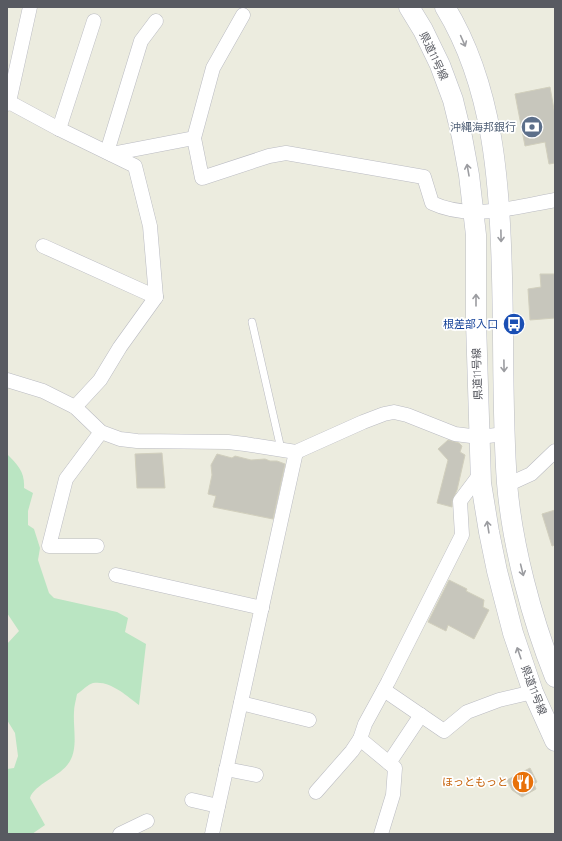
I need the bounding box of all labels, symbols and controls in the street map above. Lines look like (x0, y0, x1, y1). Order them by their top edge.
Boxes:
street label: 県道11号線 (417, 29, 451, 83)
one-way arrow (460, 35, 467, 47)
bank icon: 沖縄海邦銀行 (519, 114, 545, 140)
place label: 沖縄海邦銀行 (450, 120, 516, 134)
one-way arrow (464, 164, 472, 177)
one-way arrow (498, 229, 505, 242)
one-way arrow (472, 294, 480, 307)
bus stop icon: 根差部入口 (501, 311, 527, 337)
place label: 根差部入口 (443, 317, 498, 331)
street label: 県道11号線 (469, 348, 485, 400)
one-way arrow (500, 359, 508, 372)
one-way arrow (484, 521, 492, 534)
one-way arrow (519, 563, 526, 576)
one-way arrow (515, 647, 523, 659)
street label: 県道11号線 (518, 663, 550, 717)
restaurant icon: ほっともっと (510, 769, 536, 795)
place label: ほっともっと (442, 775, 508, 789)

